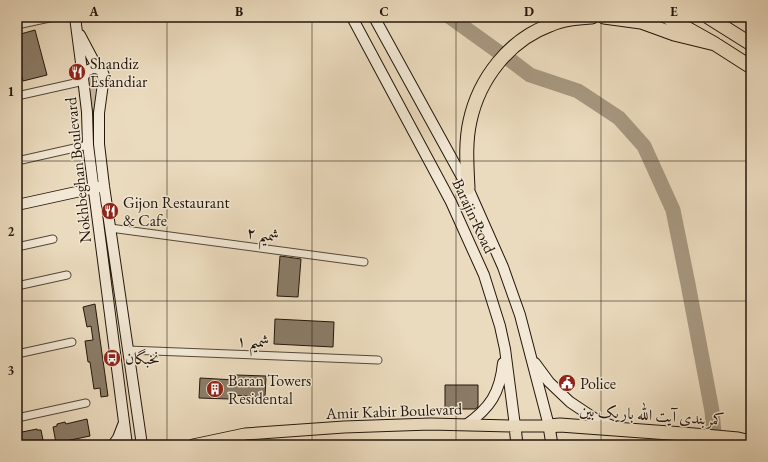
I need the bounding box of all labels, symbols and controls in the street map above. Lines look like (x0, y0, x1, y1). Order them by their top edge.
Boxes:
text: A (88, 3, 99, 20)
text: B (235, 3, 243, 20)
text: C (379, 3, 389, 20)
text: D (524, 3, 534, 20)
text: E (670, 3, 678, 20)
place label: Shandiz Esfandiar (90, 53, 148, 92)
restaurant icon: Shandiz Esfandiar (67, 62, 87, 82)
text: 1 (8, 83, 15, 100)
street label: Nokhbeghan Boulevard (60, 95, 96, 244)
street label: Barajin Road (448, 175, 501, 258)
place label: Gijon Restaurant & Cafe (123, 192, 230, 231)
restaurant icon: Gijon Restaurant & Cafe (100, 201, 120, 221)
street label: شمیم ۲ (245, 221, 281, 253)
text: 2 (8, 223, 15, 240)
street label: شمیم ۱ (236, 330, 270, 358)
bus stop icon: نخبگان (102, 348, 122, 368)
place label: نخبگان (125, 348, 160, 369)
text: 3 (8, 362, 15, 379)
place label: Baran Towers Residental (228, 370, 311, 409)
public building icon: Police (557, 373, 577, 393)
place label: Police (580, 373, 616, 394)
building icon: Baran Towers Residental (205, 379, 225, 399)
street label: کمربندی آیت الله باریک بین (579, 397, 725, 431)
street label: Amir Kabir Boulevard (324, 398, 463, 424)

